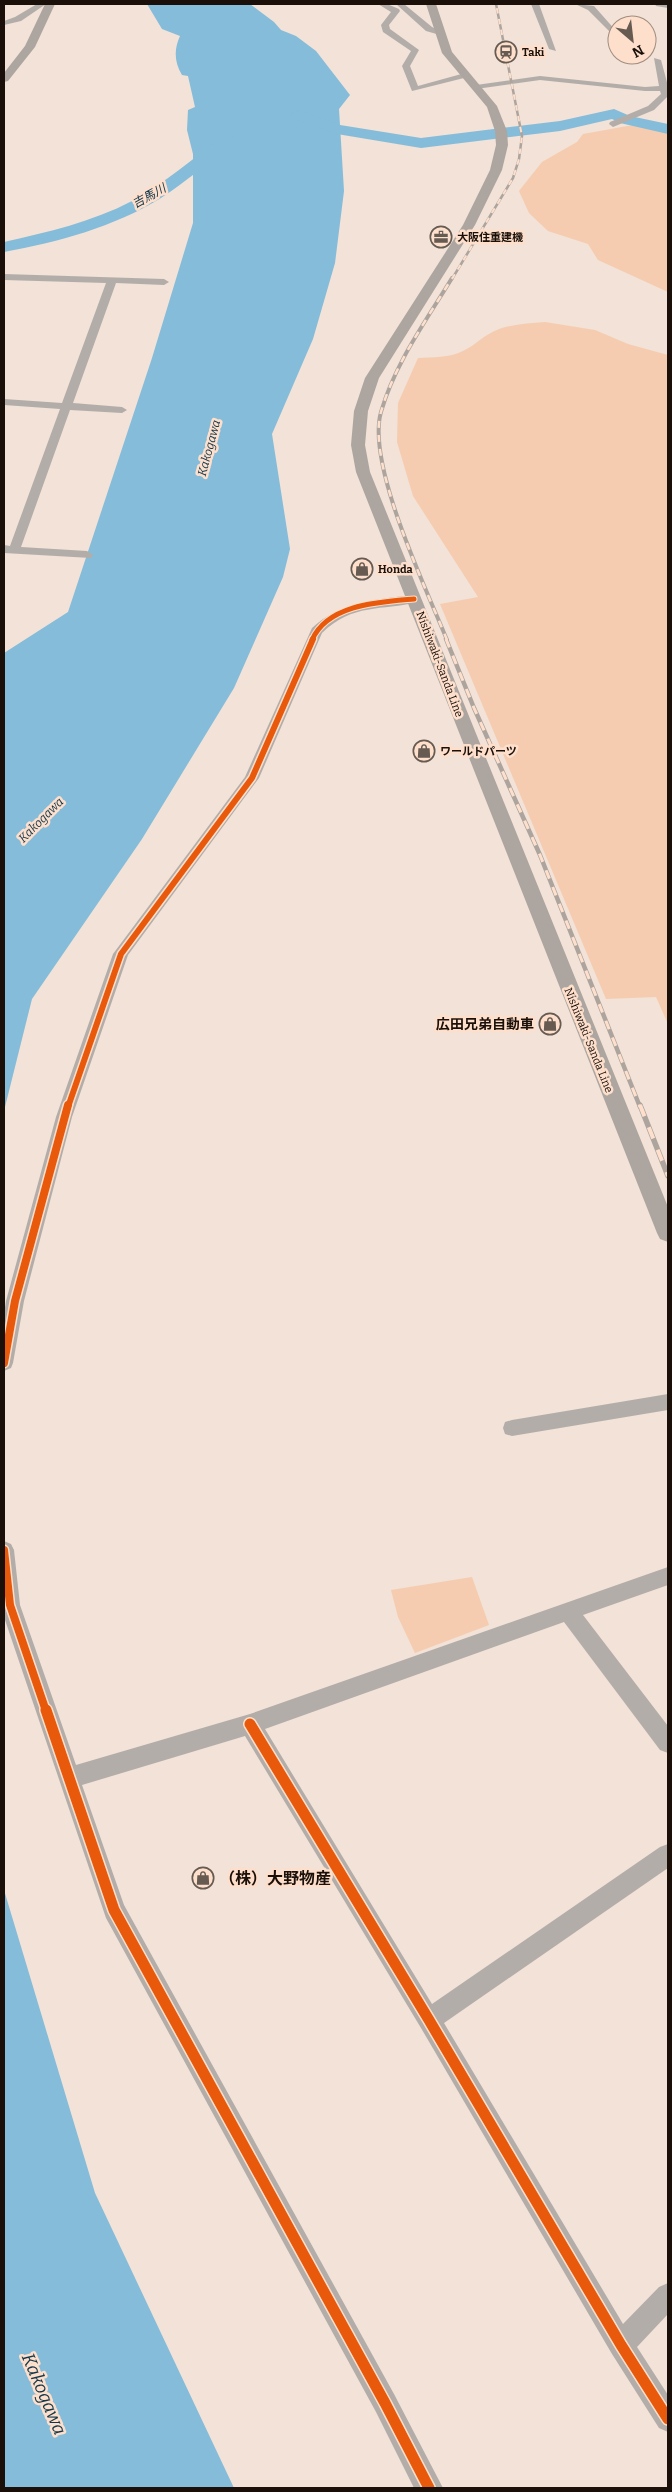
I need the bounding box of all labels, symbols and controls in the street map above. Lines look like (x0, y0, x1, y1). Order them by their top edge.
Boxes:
north arrow (607, 15, 657, 65)
station icon: Taki (494, 40, 518, 64)
text: N (629, 41, 647, 61)
place label: Taki (522, 46, 545, 59)
water label: 吉馬川 (130, 180, 170, 211)
office icon: 大阪住重建機 (429, 225, 453, 249)
place label: 大阪住重建機 (457, 231, 523, 244)
water label: Kakogawa (195, 418, 223, 478)
shop icon: Honda (350, 557, 374, 581)
place label: Honda (378, 563, 414, 576)
street label: Nishiwaki-Sanda Line (413, 609, 466, 719)
shop icon: ワールドパーツ (412, 739, 436, 763)
place label: ワールドパーツ (440, 745, 517, 758)
water label: Kakogawa (16, 795, 66, 845)
street label: Nishiwaki-Sanda Line (561, 986, 616, 1095)
shop icon: 広田兄弟自動車 (538, 1012, 562, 1036)
place label: 広田兄弟自動車 (436, 1016, 534, 1033)
shop icon: （株）大野物産 (191, 1866, 215, 1890)
place label: （株）大野物産 (219, 1869, 331, 1888)
water label: Kakogawa (17, 2350, 71, 2438)

